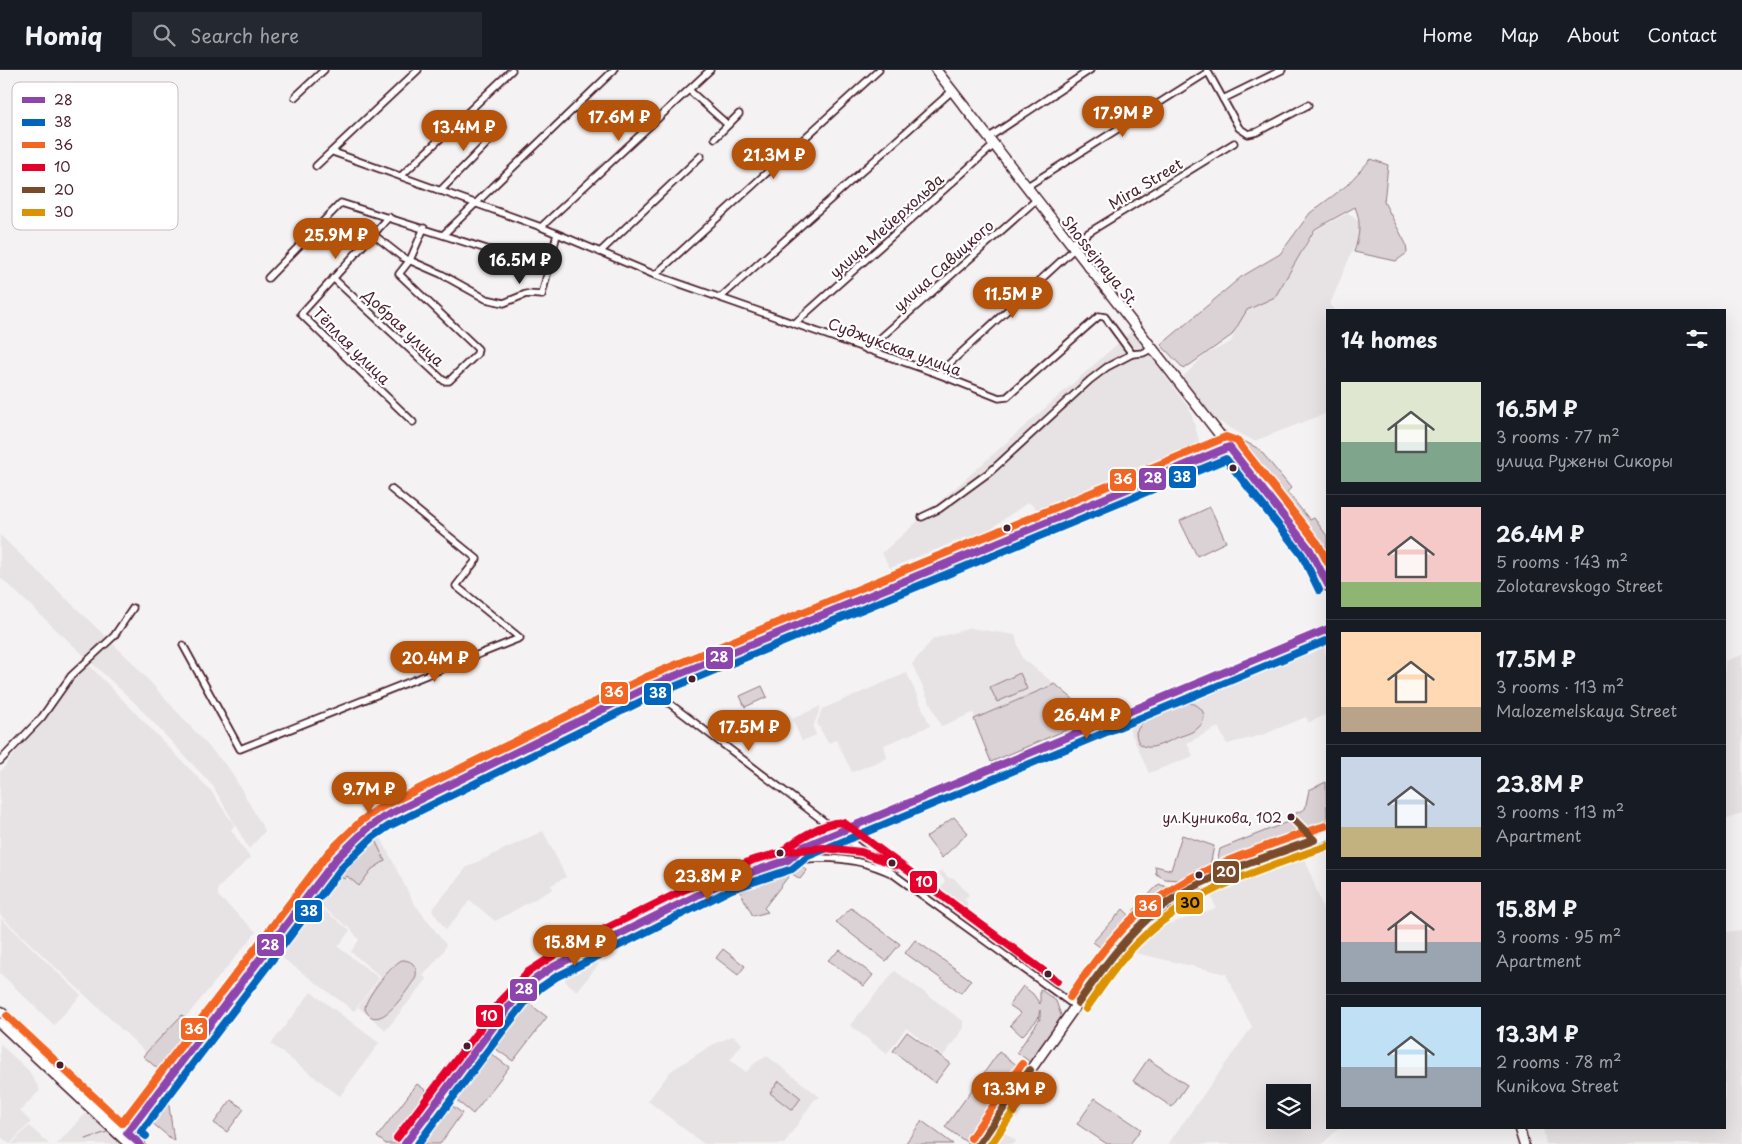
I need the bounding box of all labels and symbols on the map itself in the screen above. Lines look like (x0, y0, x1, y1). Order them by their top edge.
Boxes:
legend (12, 82, 178, 230)
text: 28 (54, 89, 73, 110)
pin: 17.9M ₽ (1077, 96, 1169, 138)
pin: 17.6M ₽ (573, 100, 665, 142)
pin: 13.4M ₽ (418, 109, 510, 152)
text: 38 (54, 111, 72, 132)
text: 36 (54, 134, 73, 155)
pin: 21.3M ₽ (728, 138, 820, 180)
street label: Mira Street (1103, 152, 1187, 214)
text: 10 (54, 156, 71, 177)
street label: улица Мейерхольда (824, 167, 949, 283)
text: 20 (54, 179, 74, 200)
text: 30 (54, 201, 73, 222)
street label: Shossejnaya St. (1057, 210, 1145, 312)
street label: улица Савицкого (888, 214, 998, 316)
pin: 25.9M ₽ (290, 218, 382, 260)
pin: 16.5M ₽ (474, 242, 566, 285)
pin: 11.5M ₽ (967, 276, 1059, 319)
street label: Добрая улица (357, 282, 450, 371)
street label: Тёплая улица (308, 301, 397, 390)
street label: Суджукская улица (825, 311, 966, 381)
unlabelled marker (1228, 463, 1238, 473)
line badge: 38 (1168, 465, 1197, 489)
text: 38 (1173, 466, 1191, 487)
line badge: 28 (1138, 467, 1167, 491)
text: 28 (1144, 467, 1163, 488)
line badge: 36 (1109, 468, 1137, 492)
text: 36 (1113, 468, 1133, 489)
unlabelled marker (1002, 523, 1012, 533)
pin: 20.4M ₽ (389, 640, 481, 683)
line badge: 28 (705, 646, 734, 670)
text: 28 (710, 646, 729, 667)
unlabelled marker (687, 674, 697, 684)
line badge: 36 (600, 681, 629, 705)
text: 36 (604, 681, 624, 702)
line badge: 38 (643, 682, 672, 706)
text: 38 (649, 682, 667, 703)
pin: 26.4M ₽ (1041, 698, 1133, 740)
pin: 17.5M ₽ (703, 710, 795, 752)
pin: 9.7M ₽ (328, 772, 410, 814)
place label: ул.Куникова, 102 (1163, 807, 1282, 828)
marker: ул.Куникова, 102 (1286, 812, 1296, 822)
unlabelled marker (775, 848, 785, 858)
pin: 23.8M ₽ (662, 858, 754, 901)
unlabelled marker (887, 858, 897, 868)
line badge: 20 (1212, 860, 1240, 884)
text: 20 (1216, 861, 1236, 882)
line badge: 10 (909, 870, 938, 894)
unlabelled marker (1194, 870, 1204, 880)
text: 10 (915, 871, 933, 892)
line badge: 30 (1175, 891, 1204, 915)
text: 30 (1180, 892, 1200, 913)
line badge: 36 (1134, 894, 1162, 918)
text: 36 (1138, 895, 1158, 916)
line badge: 38 (294, 899, 323, 923)
text: 38 (300, 900, 318, 921)
pin: 15.8M ₽ (529, 924, 621, 967)
line badge: 28 (256, 933, 285, 957)
text: 28 (261, 934, 280, 955)
unlabelled marker (1043, 969, 1053, 979)
line badge: 28 (509, 978, 538, 1002)
text: 28 (515, 978, 534, 999)
line badge: 10 (475, 1004, 504, 1028)
text: 10 (480, 1005, 498, 1026)
line badge: 36 (180, 1017, 208, 1041)
text: 36 (184, 1018, 204, 1039)
unlabelled marker (462, 1041, 472, 1051)
unlabelled marker (55, 1060, 65, 1070)
pin: 13.3M ₽ (968, 1072, 1060, 1114)

